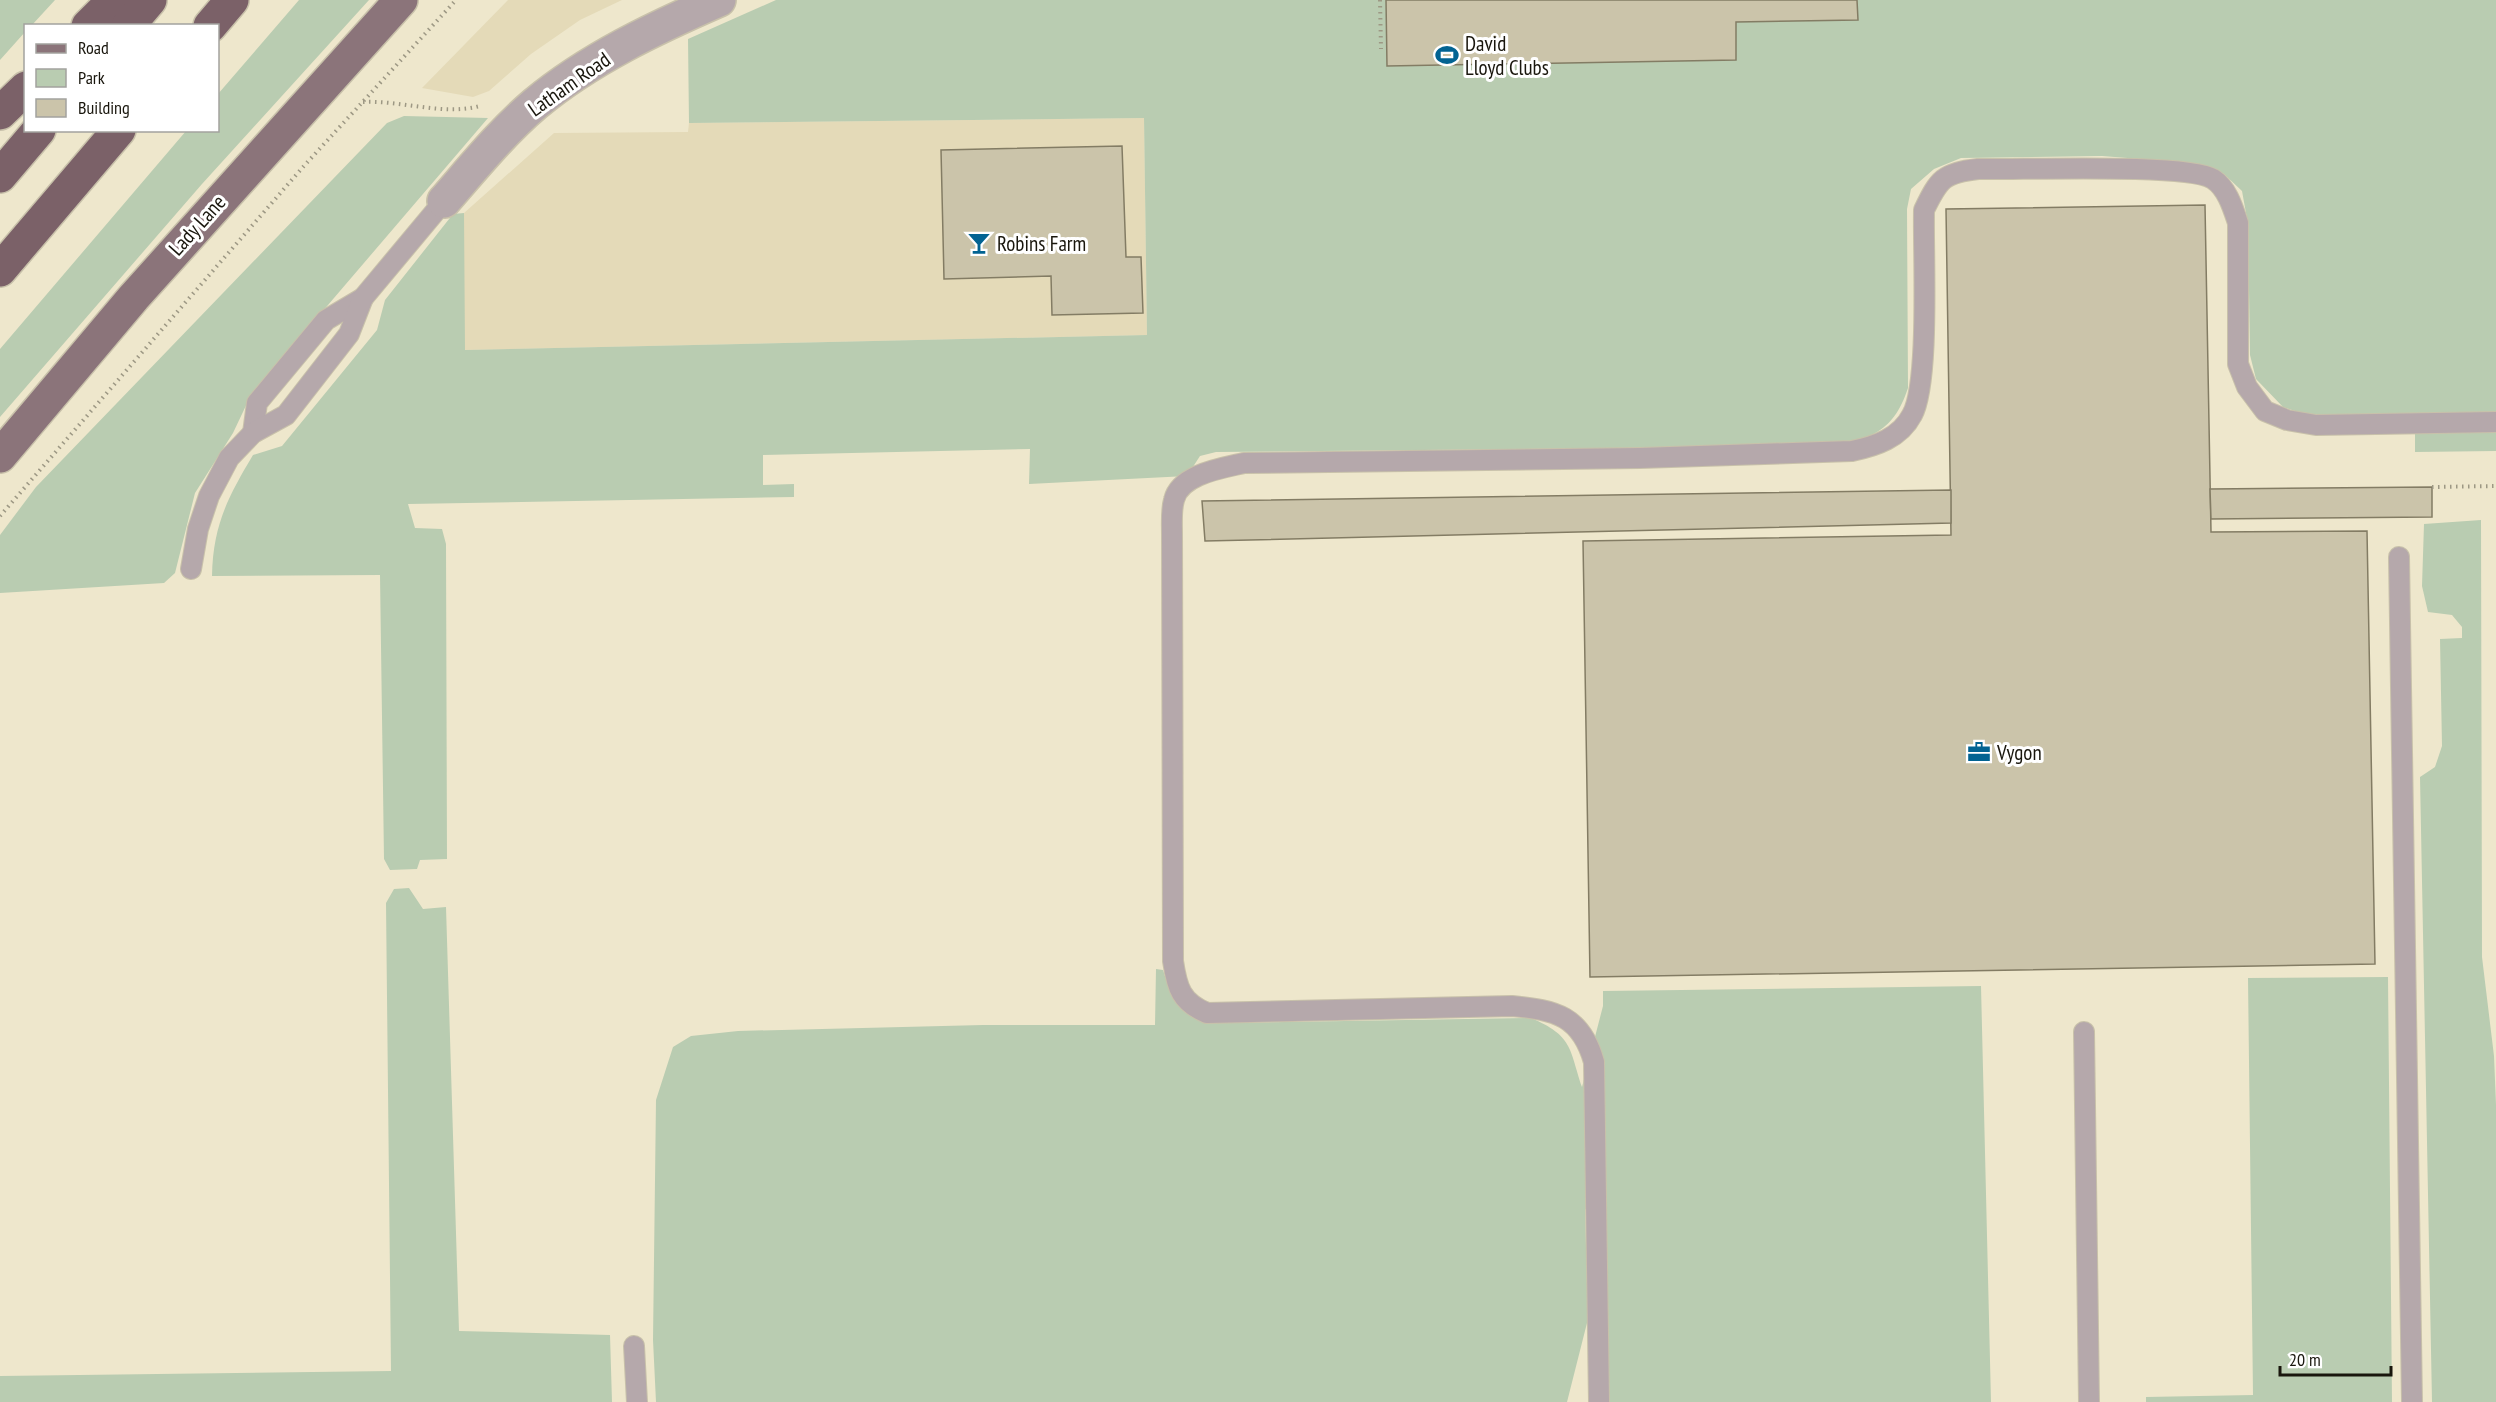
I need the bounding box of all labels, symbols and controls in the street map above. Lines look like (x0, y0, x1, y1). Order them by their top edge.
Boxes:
legend (24, 24, 219, 132)
place label: David Lloyd Clubs (1465, 30, 1549, 81)
text: Road (78, 36, 109, 59)
sports icon: David Lloyd Clubs (1434, 42, 1460, 68)
street label: Latham Road (523, 46, 615, 122)
text: Park (78, 66, 105, 89)
text: Building (78, 96, 130, 119)
street label: Lady Lane (163, 189, 231, 261)
bar icon: Robins Farm (966, 230, 992, 256)
place label: Robins Farm (997, 230, 1086, 257)
office icon: Vygon (1966, 739, 1992, 765)
place label: Vygon (1996, 739, 2042, 766)
scale bar (2280, 1339, 2391, 1377)
text: 20 m (2289, 1348, 2321, 1371)

